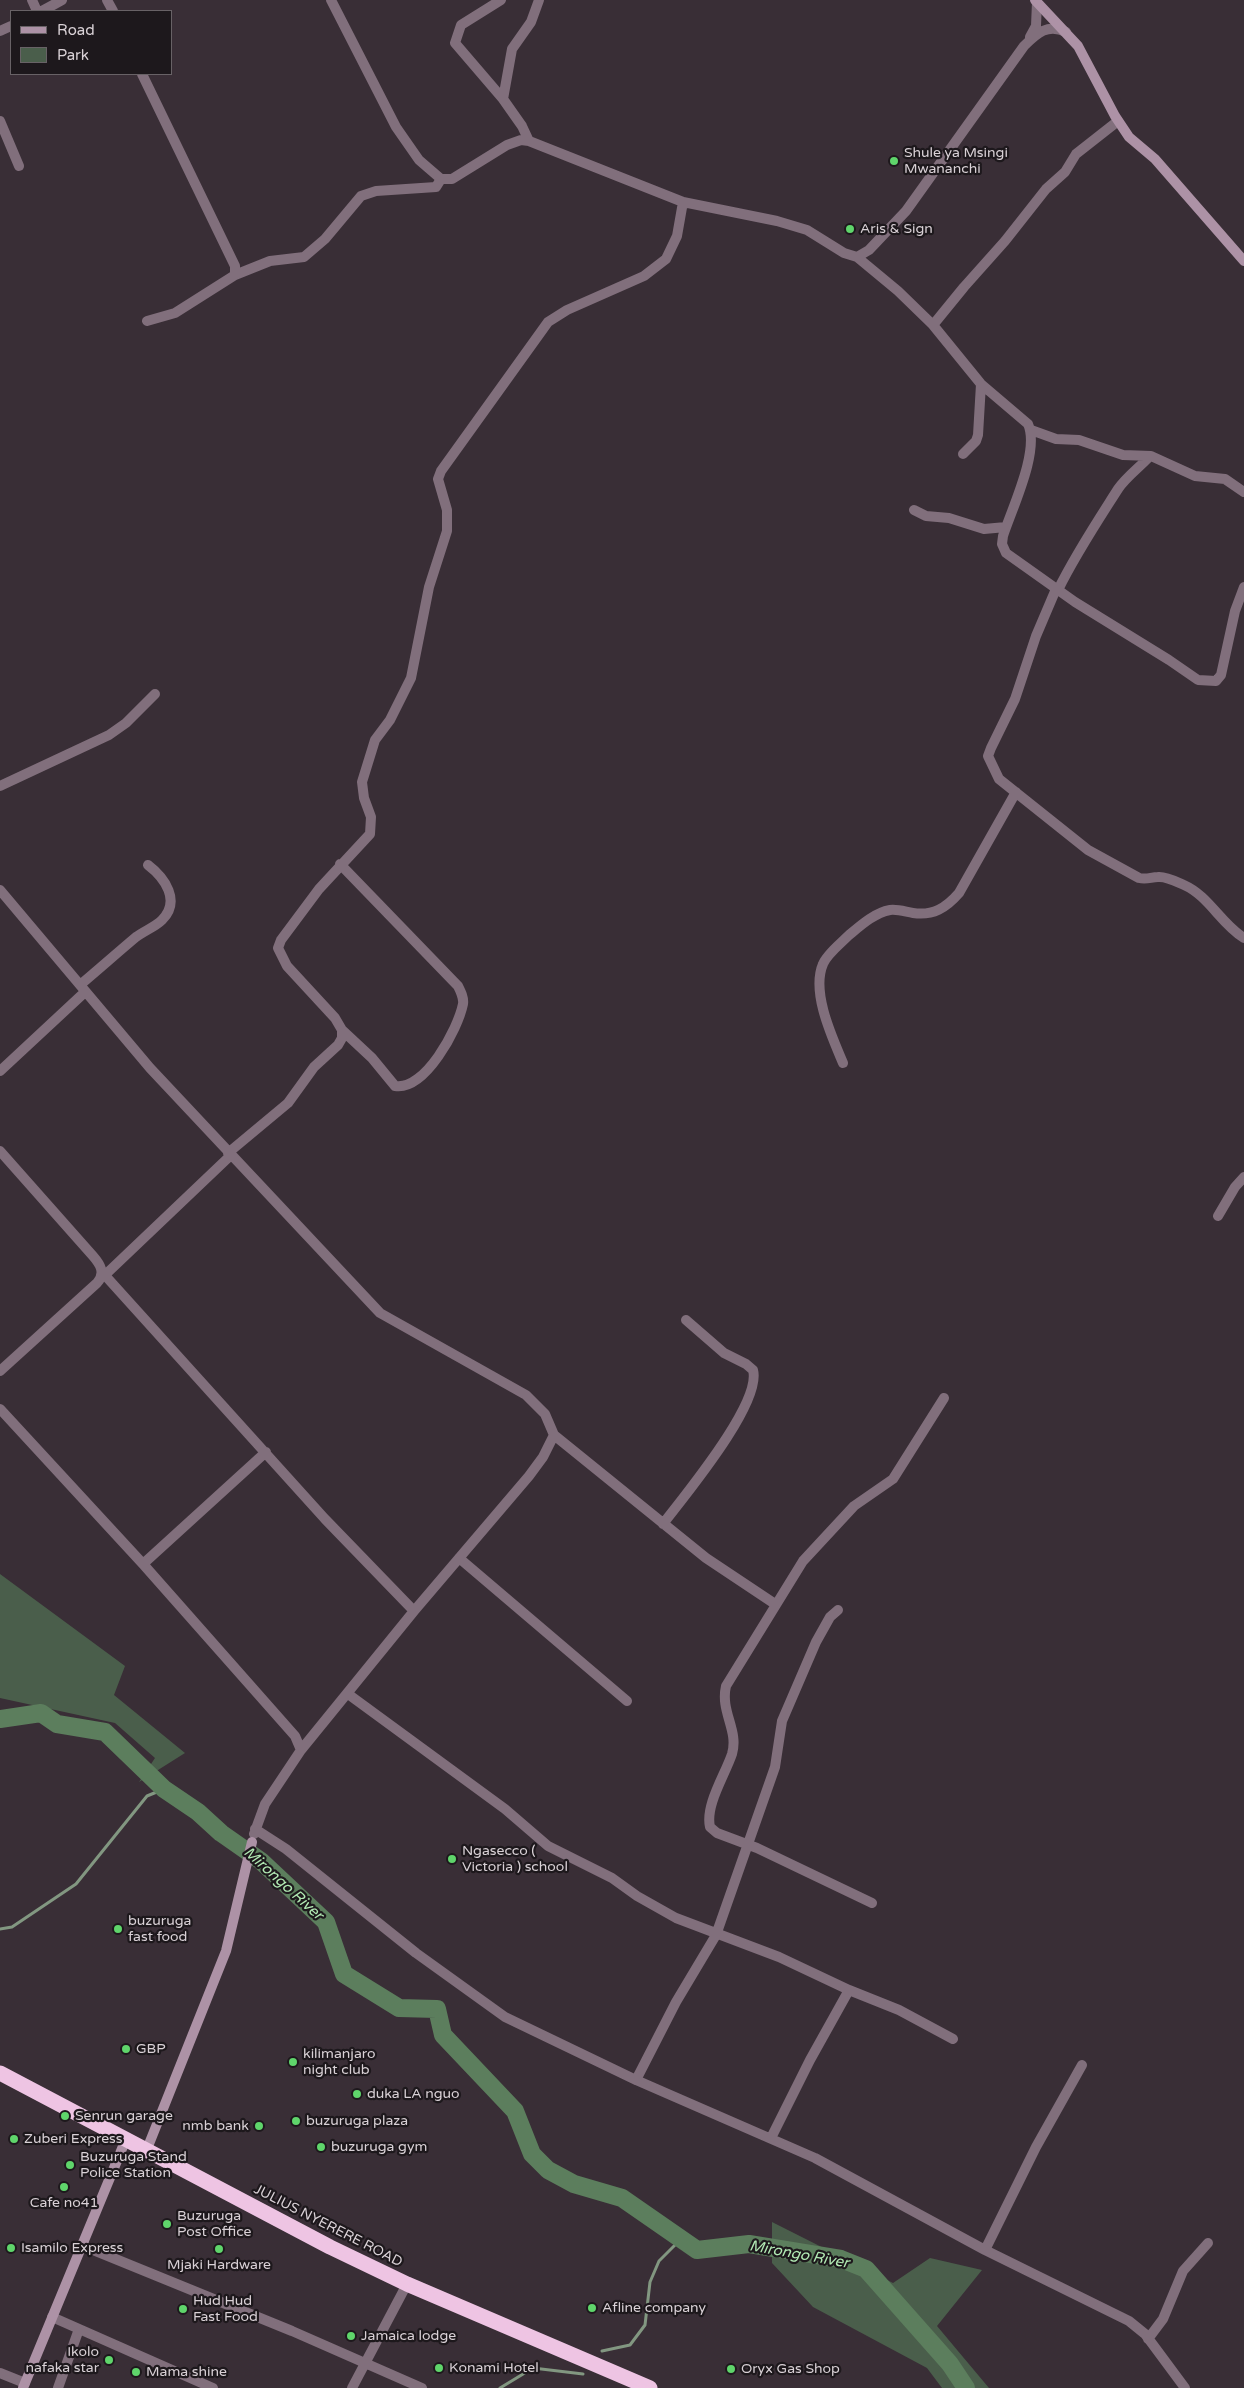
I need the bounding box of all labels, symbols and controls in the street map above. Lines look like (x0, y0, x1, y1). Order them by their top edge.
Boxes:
legend (10, 10, 172, 75)
text: Road (57, 21, 95, 39)
text: Park (57, 46, 89, 64)
place label: Shule ya Msingi Mwananchi (904, 145, 1008, 178)
marker: Shule ya Msingi Mwananchi (888, 155, 900, 167)
place label: Aris & Sign (860, 221, 933, 237)
marker: Aris & Sign (844, 223, 856, 235)
place label: Ngasecco ( Victoria ) school (462, 1843, 568, 1875)
water label: Mirongo River (240, 1844, 326, 1924)
marker: Ngasecco ( Victoria ) school (446, 1853, 458, 1865)
place label: buzuruga fast food (128, 1913, 191, 1945)
marker: buzuruga fast food (112, 1923, 124, 1935)
place label: GBP (136, 2041, 166, 2057)
marker: GBP (120, 2043, 132, 2055)
place label: kilimanjaro night club (303, 2046, 375, 2078)
marker: kilimanjaro night club (287, 2056, 299, 2068)
place label: duka LA nguo (367, 2086, 460, 2102)
marker: duka LA nguo (351, 2088, 363, 2100)
place label: Senrun garage (75, 2108, 173, 2124)
marker: Senrun garage (59, 2110, 71, 2122)
place label: buzuruga plaza (306, 2113, 408, 2129)
marker: buzuruga plaza (290, 2115, 302, 2127)
place label: nmb bank (182, 2118, 249, 2134)
marker: nmb bank (253, 2120, 265, 2132)
place label: Zuberi Express (24, 2131, 123, 2147)
marker: Zuberi Express (8, 2133, 20, 2145)
place label: buzuruga gym (331, 2139, 427, 2155)
marker: buzuruga gym (315, 2141, 327, 2153)
place label: Buzuruga Stand Police Station (80, 2149, 187, 2182)
marker: Buzuruga Stand Police Station (64, 2159, 76, 2171)
marker: Cafe no41 (58, 2181, 70, 2193)
street label: JULIUS NYERERE ROAD (251, 2181, 405, 2271)
place label: Cafe no41 (30, 2195, 98, 2211)
place label: Buzuruga Post Office (177, 2208, 252, 2240)
marker: Buzuruga Post Office (161, 2218, 173, 2230)
water label: Mirongo River (748, 2237, 850, 2273)
place label: Isamilo Express (21, 2240, 123, 2256)
marker: Isamilo Express (5, 2242, 17, 2254)
marker: Mjaki Hardware (213, 2243, 225, 2255)
place label: Mjaki Hardware (167, 2257, 271, 2273)
place label: Hud Hud Fast Food (193, 2293, 258, 2326)
place label: Afline company (602, 2300, 706, 2316)
marker: Afline company (586, 2302, 598, 2314)
marker: Hud Hud Fast Food (177, 2303, 189, 2315)
place label: Jamaica lodge (361, 2328, 456, 2344)
marker: Jamaica lodge (345, 2330, 357, 2342)
place label: Ikolo nafaka star (26, 2344, 99, 2376)
marker: Ikolo nafaka star (103, 2354, 115, 2366)
place label: Konami Hotel (449, 2360, 539, 2376)
place label: Oryx Gas Shop (741, 2361, 840, 2377)
marker: Konami Hotel (433, 2362, 445, 2374)
marker: Oryx Gas Shop (725, 2363, 737, 2375)
place label: Mama shine (146, 2364, 227, 2380)
marker: Mama shine (130, 2366, 142, 2378)

